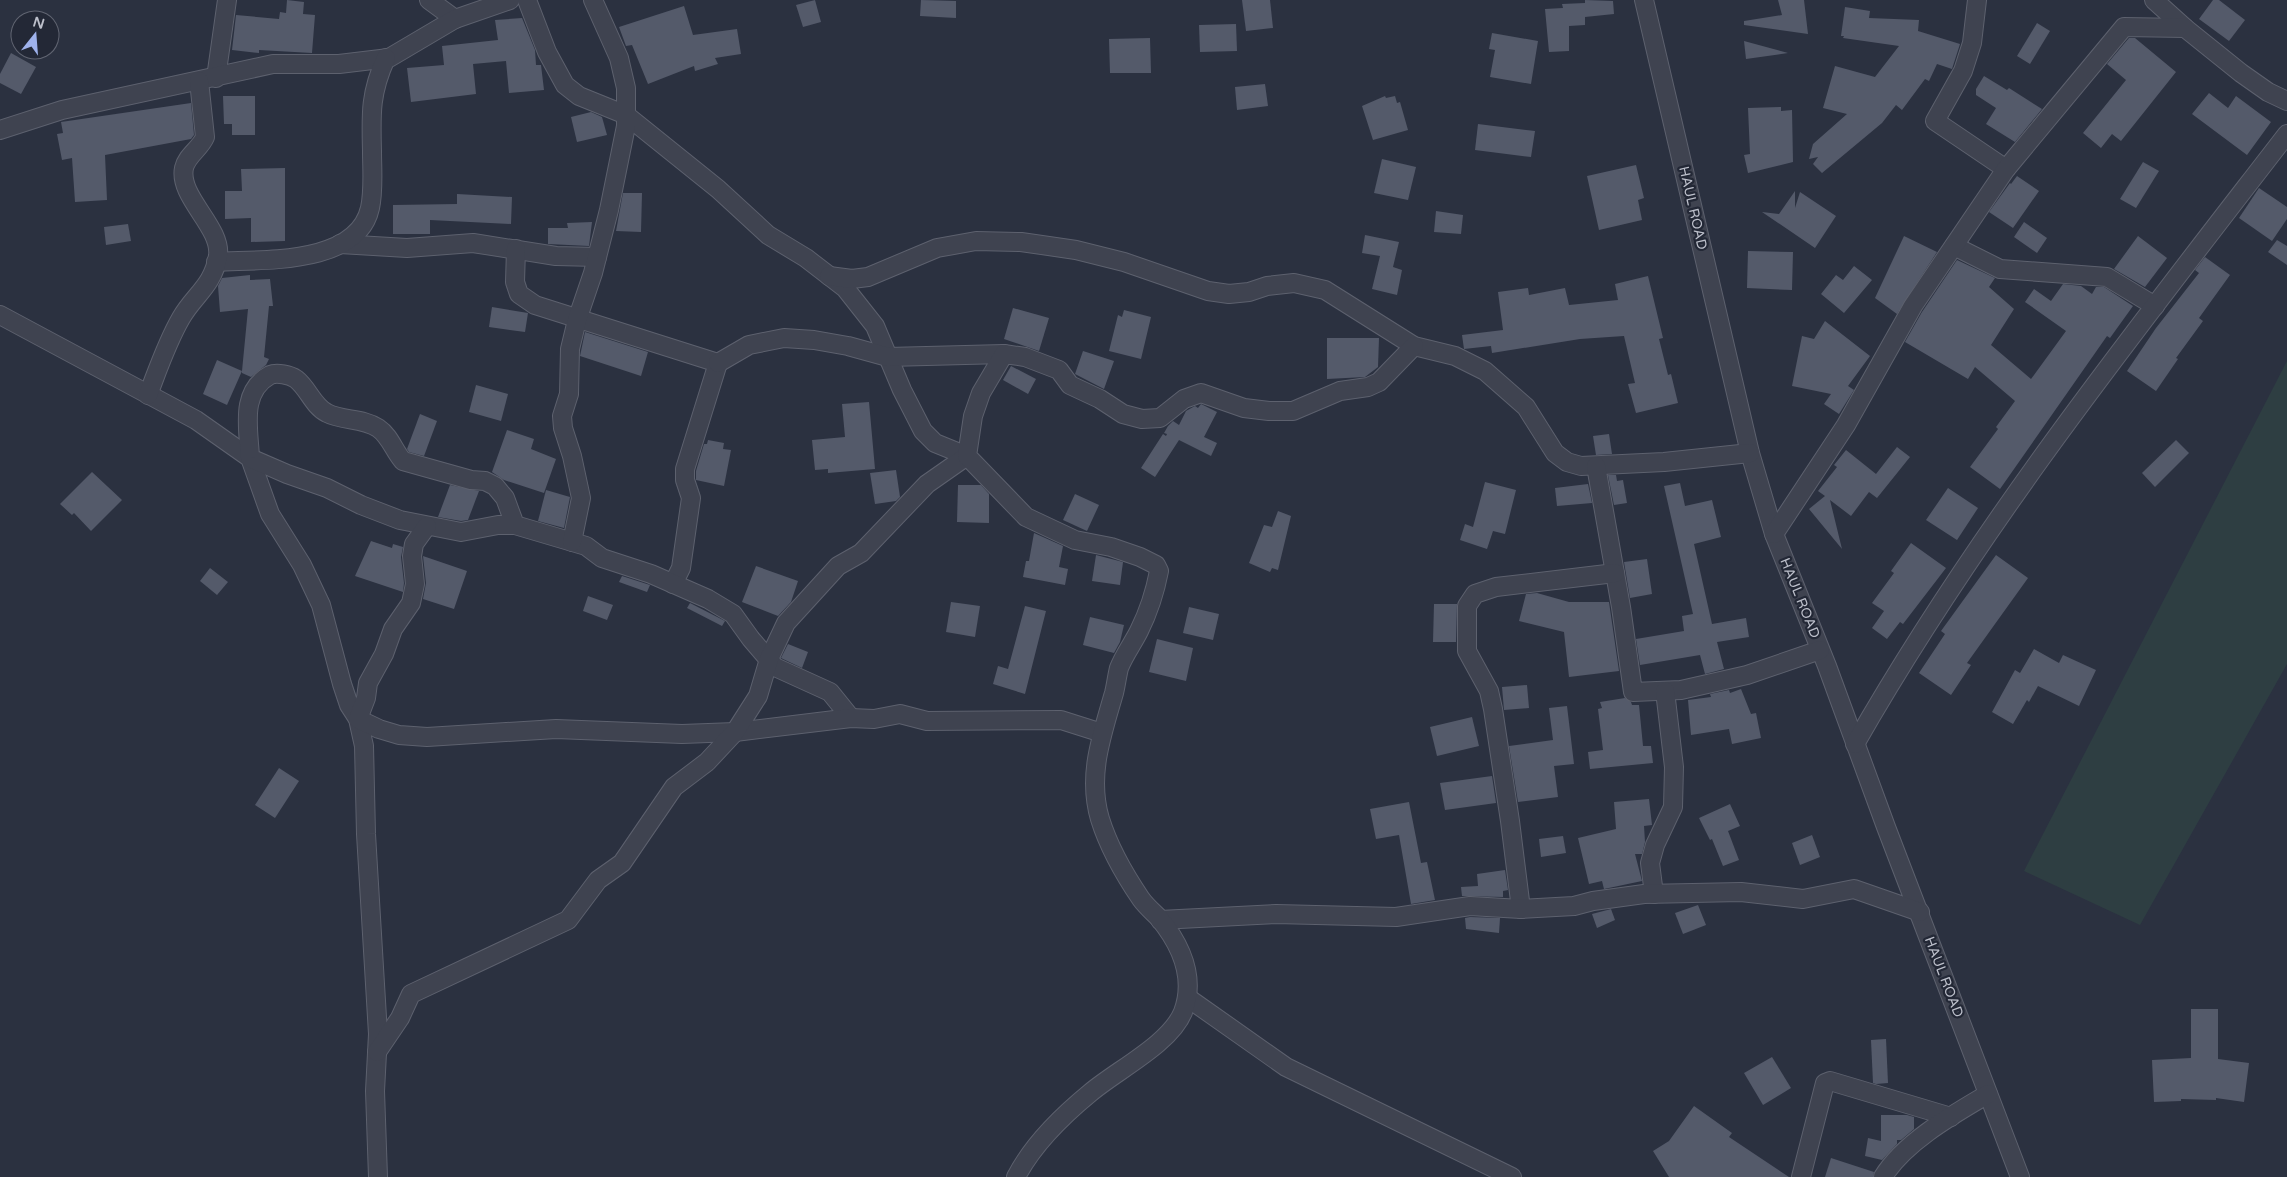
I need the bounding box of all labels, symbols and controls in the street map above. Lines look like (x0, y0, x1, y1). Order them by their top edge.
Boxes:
north arrow (10, 10, 60, 60)
text: N (31, 13, 47, 33)
street label: HAUL ROAD (1675, 165, 1711, 251)
street label: HAUL ROAD (1776, 555, 1824, 641)
street label: HAUL ROAD (1921, 934, 1967, 1020)

